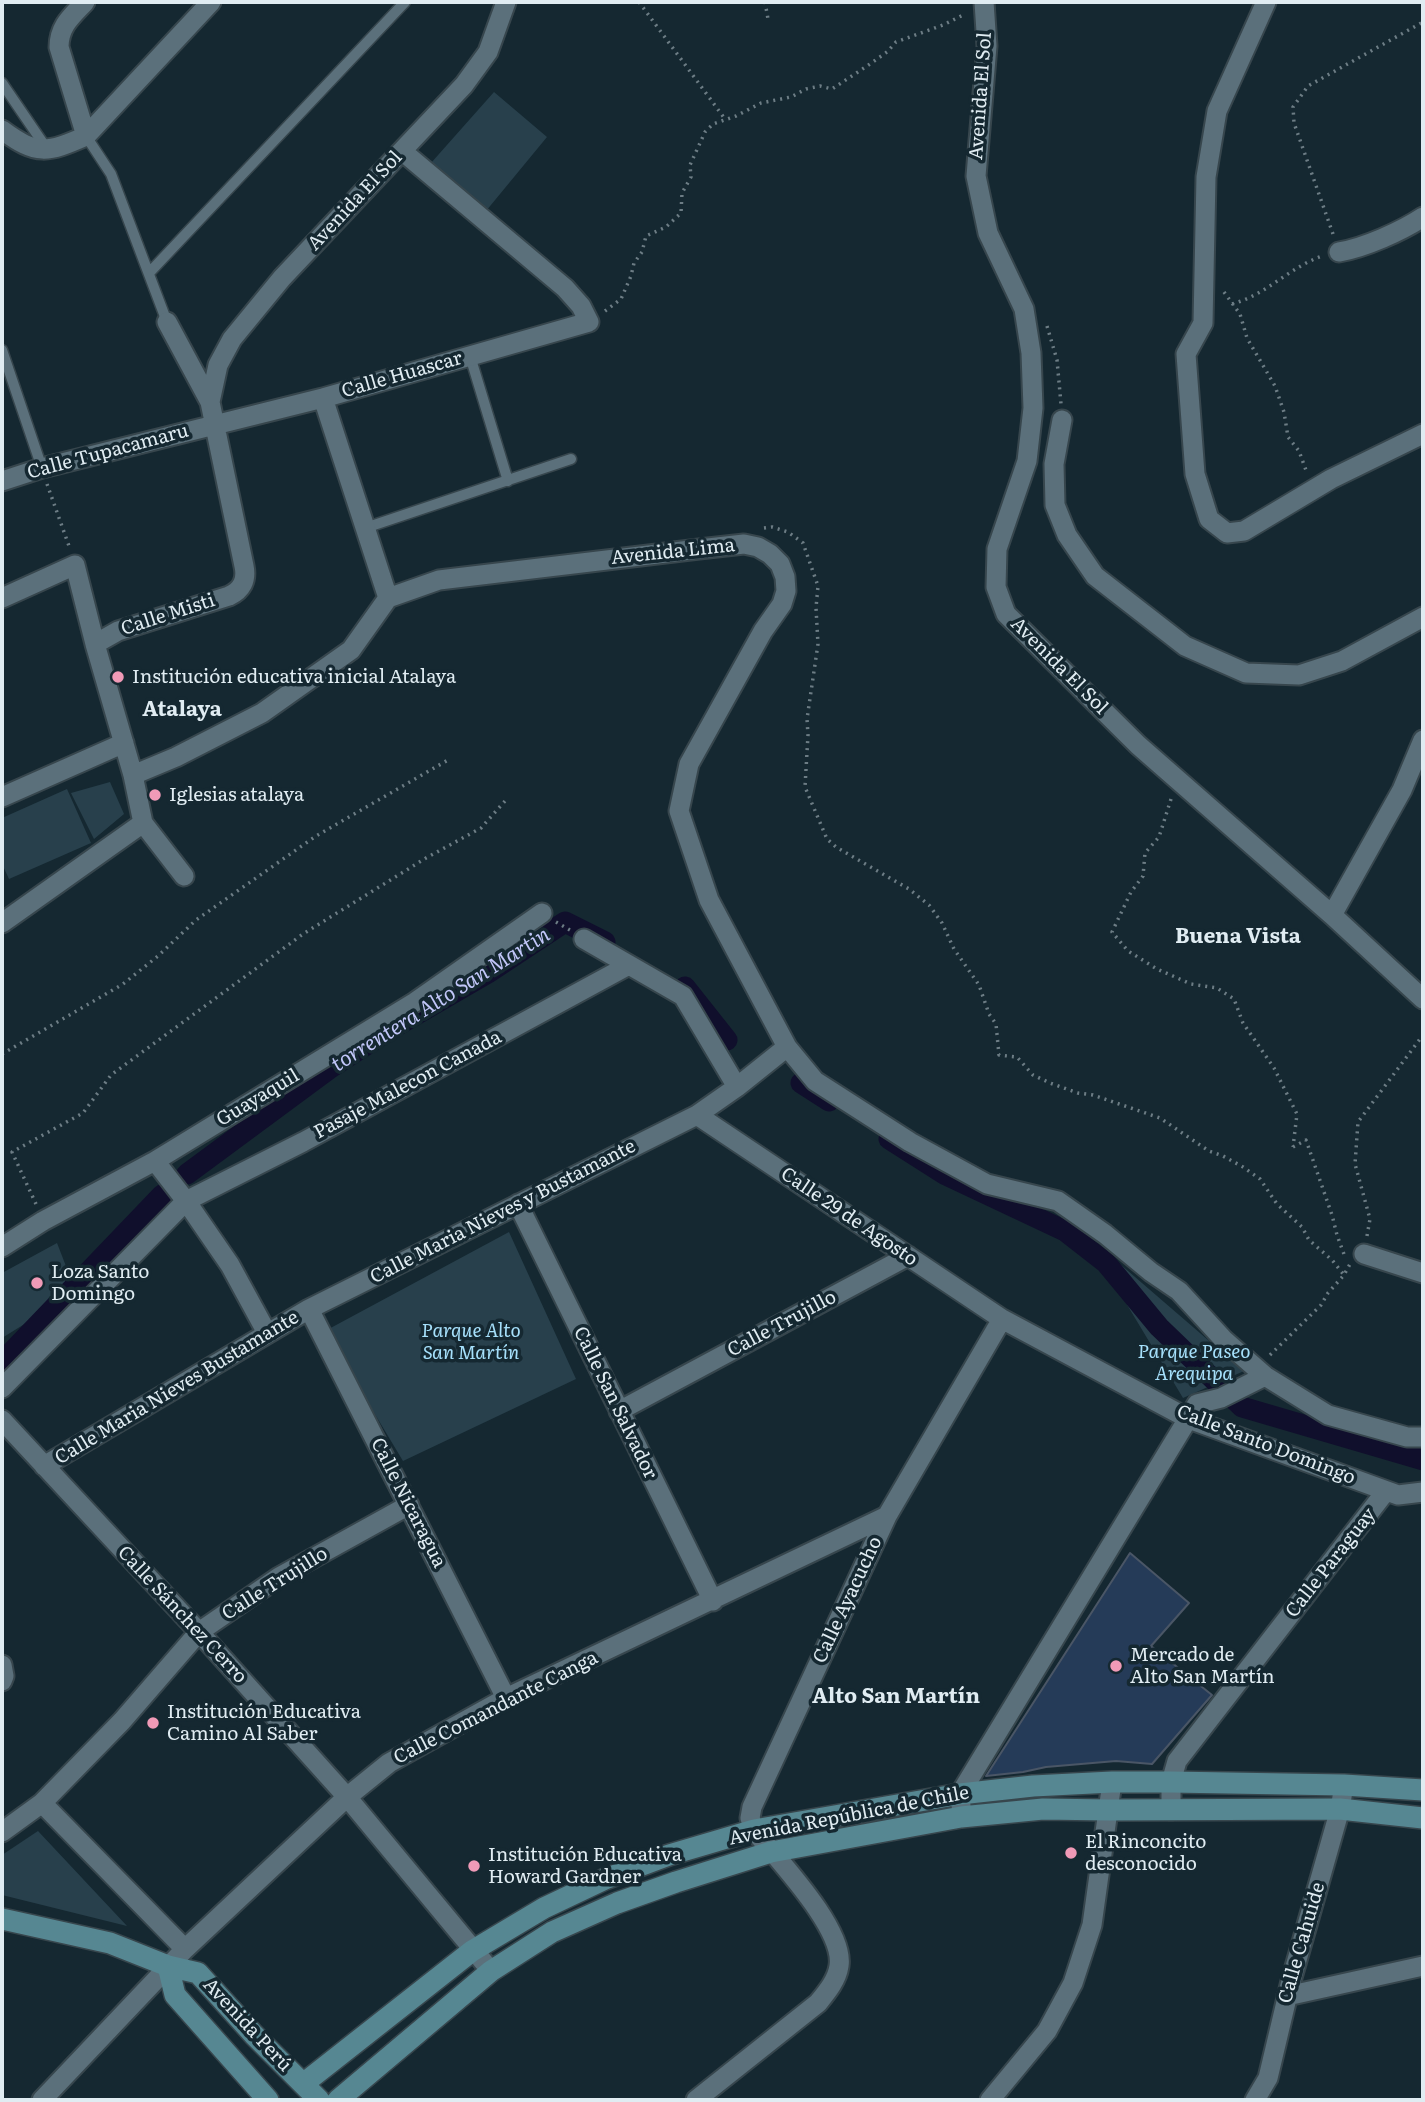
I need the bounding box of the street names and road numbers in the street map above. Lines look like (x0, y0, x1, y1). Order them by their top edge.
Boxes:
street label: Avenida El Sol (965, 31, 997, 161)
street label: Avenida El Sol (303, 146, 407, 256)
street label: Calle Huascar (339, 347, 465, 403)
street label: Calle Tupacamaru (25, 419, 191, 485)
street label: Avenida Lima (610, 534, 736, 570)
street label: Calle Misti (118, 589, 218, 641)
street label: Avenida El Sol (1006, 613, 1112, 719)
street label: Pasaje Malecon Canada (310, 1026, 506, 1144)
street label: Guayaquil (213, 1064, 303, 1132)
street label: Calle Maria Nieves y Bustamante (367, 1135, 639, 1289)
street label: Calle 29 de Agosto (776, 1163, 922, 1271)
street label: Calle Trujillo (724, 1286, 840, 1362)
street label: Calle Maria Nieves Bustamante (51, 1306, 303, 1470)
street label: Calle San Salvador (568, 1323, 662, 1483)
street label: Calle Santo Domingo (1173, 1400, 1359, 1490)
street label: Calle Nicaragua (365, 1434, 451, 1572)
street label: Calle Paraguay (1281, 1504, 1381, 1622)
street label: Calle Ayacucho (809, 1533, 887, 1667)
street label: Calle Sánchez Cerro (112, 1542, 252, 1688)
street label: Calle Trujillo (218, 1543, 332, 1625)
street label: Calle Comandante Canga (390, 1647, 602, 1769)
street label: Avenida República de Chile (727, 1782, 971, 1850)
street label: Calle Cahuide (1274, 1880, 1330, 2006)
street label: Avenida Perú (198, 1974, 296, 2076)

